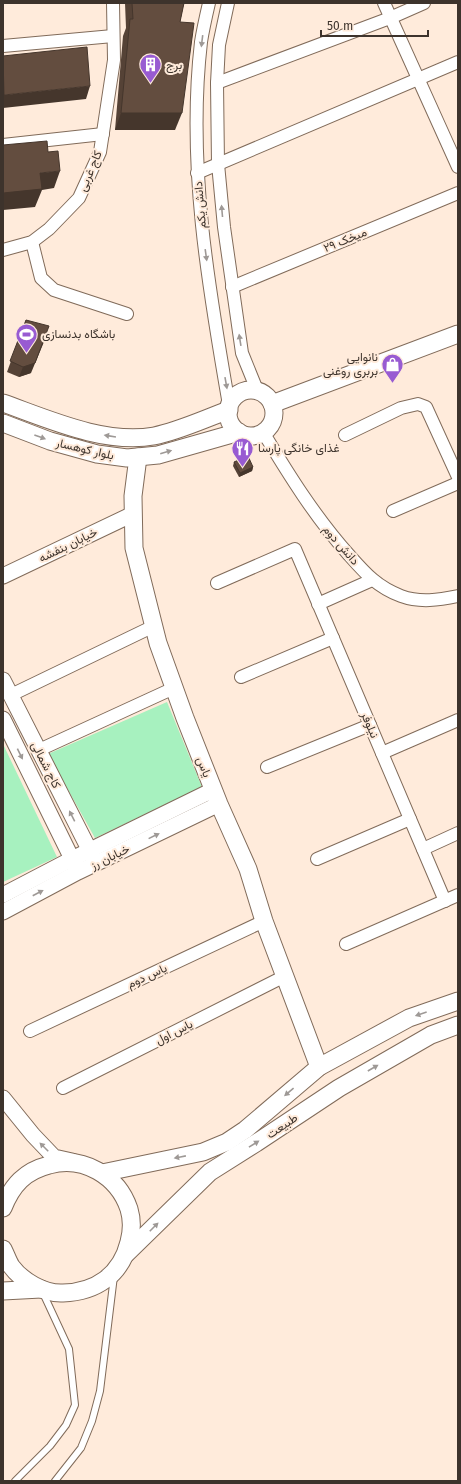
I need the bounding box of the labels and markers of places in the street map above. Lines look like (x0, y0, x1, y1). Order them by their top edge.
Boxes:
building icon: برج (137, 52, 163, 85)
place label: برج (166, 58, 182, 74)
sports icon: باشگاه بدنسازی (13, 321, 39, 354)
place label: باشگاه بدنسازی (42, 327, 115, 342)
place label: نانوایی بربری روغنی (323, 350, 378, 379)
shop icon: نانوایی بربری روغنی (380, 351, 406, 384)
restaurant icon: غذای خانگی پارسا (230, 435, 256, 468)
place label: غذای خانگی پارسا (258, 441, 339, 456)

